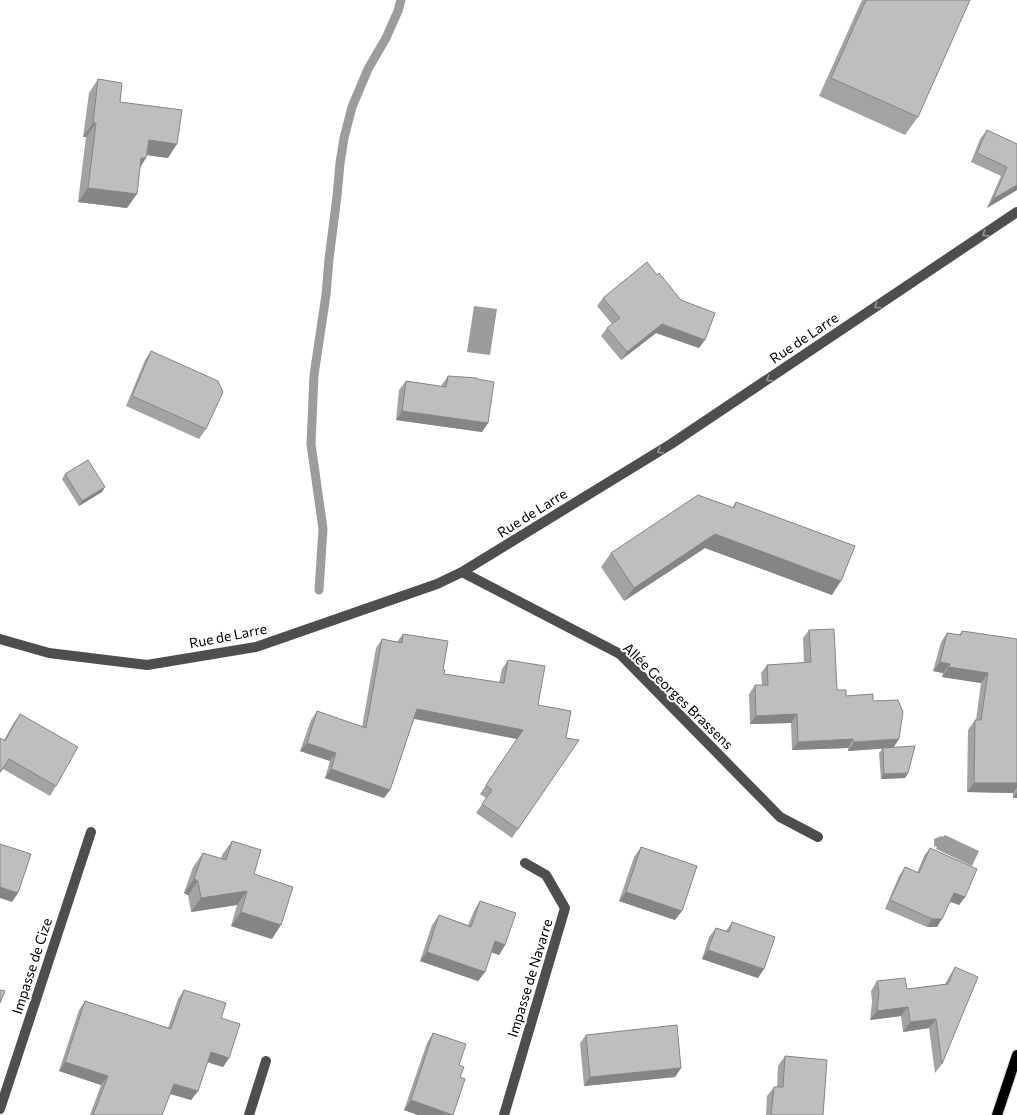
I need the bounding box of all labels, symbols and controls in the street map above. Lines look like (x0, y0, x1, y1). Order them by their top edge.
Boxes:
one-way arrow (982, 229, 989, 236)
one-way arrow (874, 301, 881, 308)
street label: Rue de Larre (766, 308, 841, 367)
one-way arrow (766, 374, 773, 381)
one-way arrow (657, 446, 664, 453)
street label: Rue de Larre (494, 484, 570, 541)
street label: Rue de Larre (188, 620, 268, 651)
street label: Allée Georges Brassens (620, 639, 737, 752)
street label: Impasse de Cize (8, 916, 55, 1016)
street label: Impasse de Navarre (503, 917, 556, 1039)

